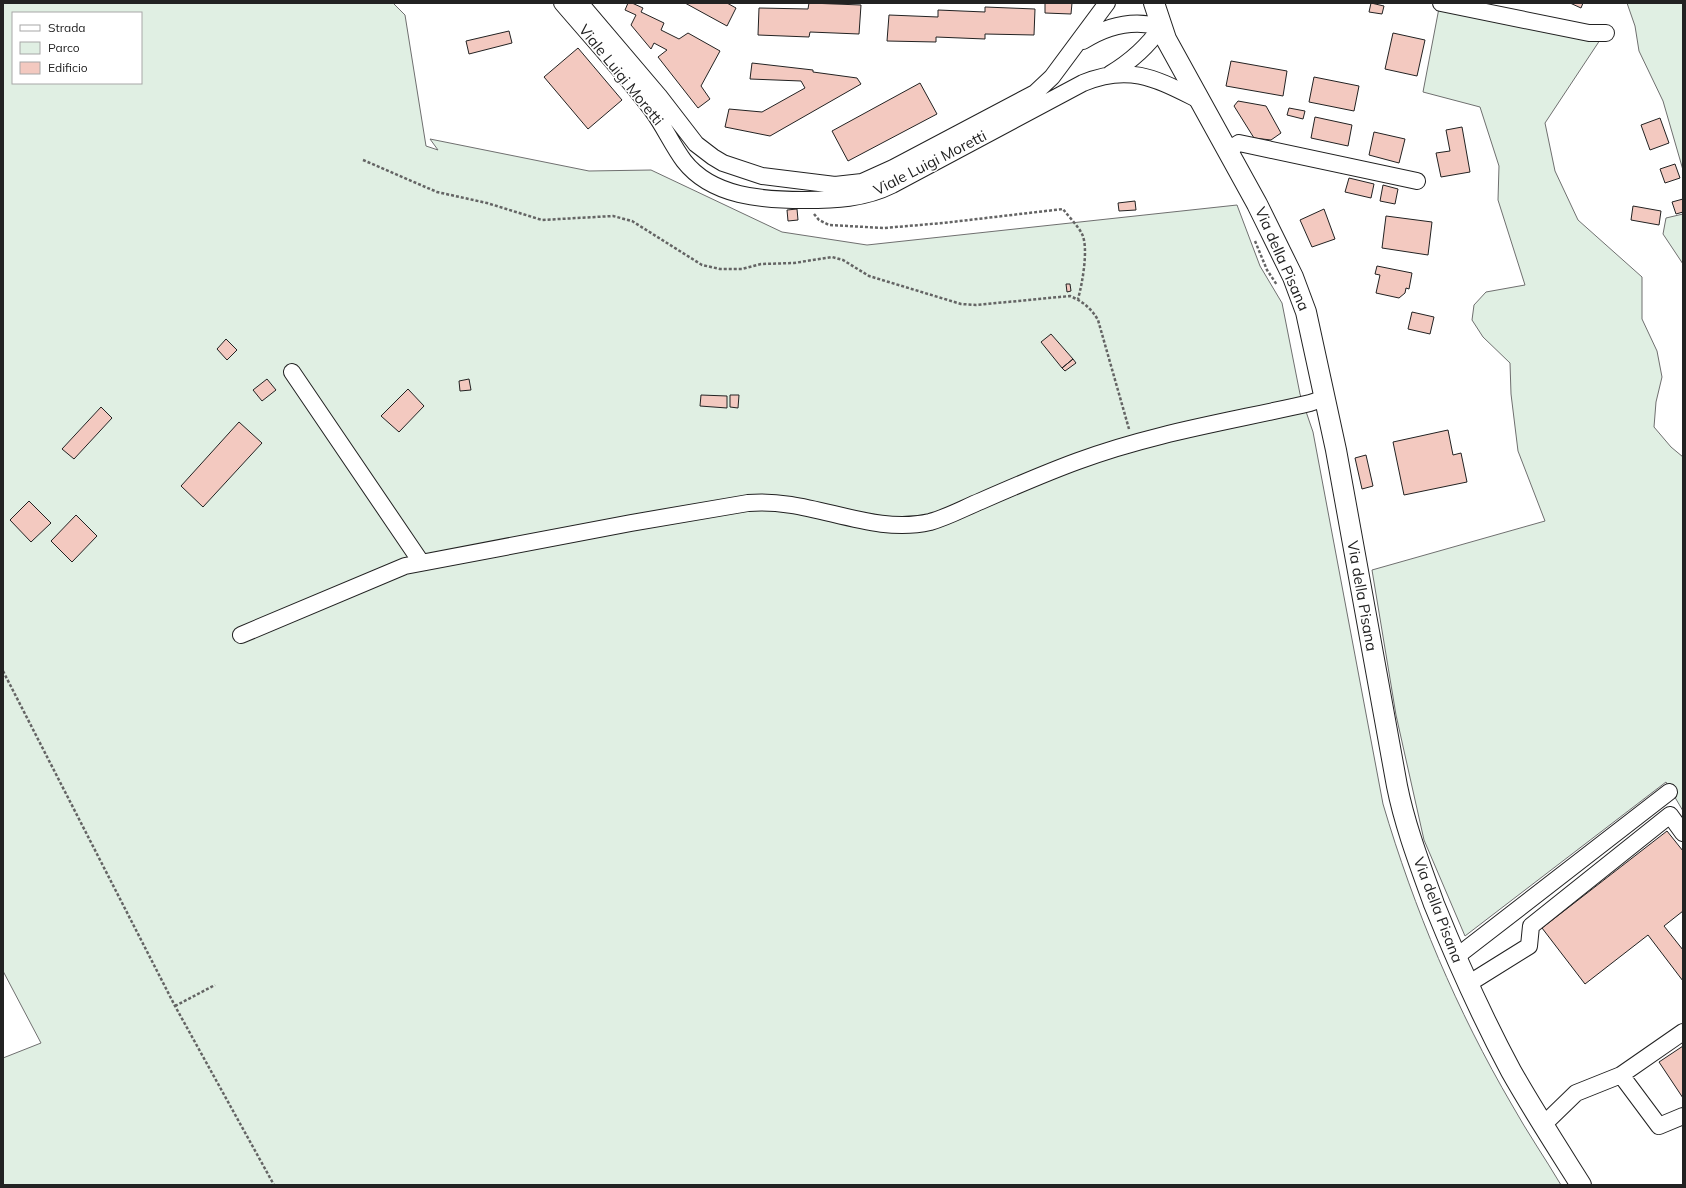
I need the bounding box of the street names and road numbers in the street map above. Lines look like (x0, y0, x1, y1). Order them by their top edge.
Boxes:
street label: Viale Luigi Moretti (575, 20, 668, 129)
street label: Viale Luigi Moretti (870, 126, 989, 199)
street label: Via della Pisana (1251, 204, 1314, 314)
street label: Via della Pisana (1343, 539, 1382, 653)
street label: Via della Pisana (1410, 854, 1467, 965)

